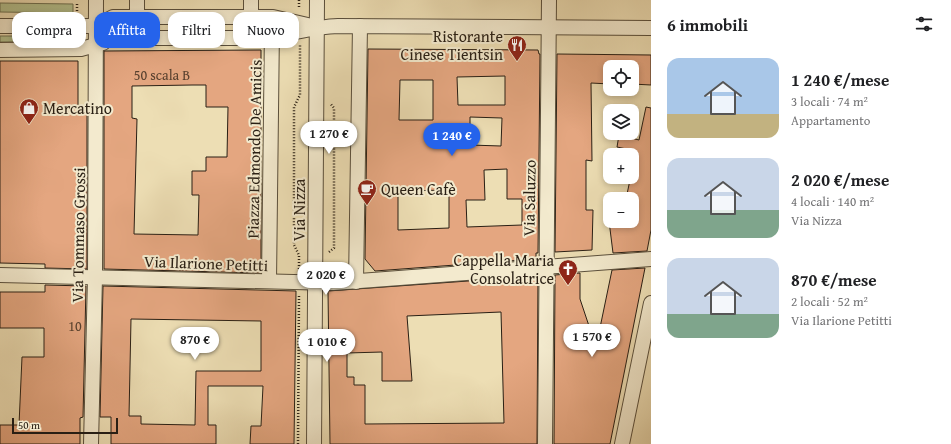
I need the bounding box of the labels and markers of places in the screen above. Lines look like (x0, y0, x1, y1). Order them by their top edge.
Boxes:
place label: Ristorante Cinese Tientsin (401, 24, 503, 66)
restaurant icon: Ristorante Cinese Tientsin (506, 34, 528, 62)
place label: Mercatino (43, 96, 112, 120)
shop icon: Mercatino (18, 97, 40, 125)
pin: 1 270 € (292, 121, 366, 155)
pin: 1 240 € (415, 123, 489, 157)
place label: Queen Cafè (381, 177, 456, 201)
cafe icon: Queen Cafè (356, 178, 378, 206)
place label: Cappella Maria Consolatrice (454, 248, 554, 290)
church icon: Cappella Maria Consolatrice (557, 258, 579, 286)
pin: 2 020 € (289, 262, 363, 296)
pin: 1 570 € (555, 324, 629, 358)
pin: 870 € (167, 327, 223, 361)
pin: 1 010 € (290, 329, 364, 363)

